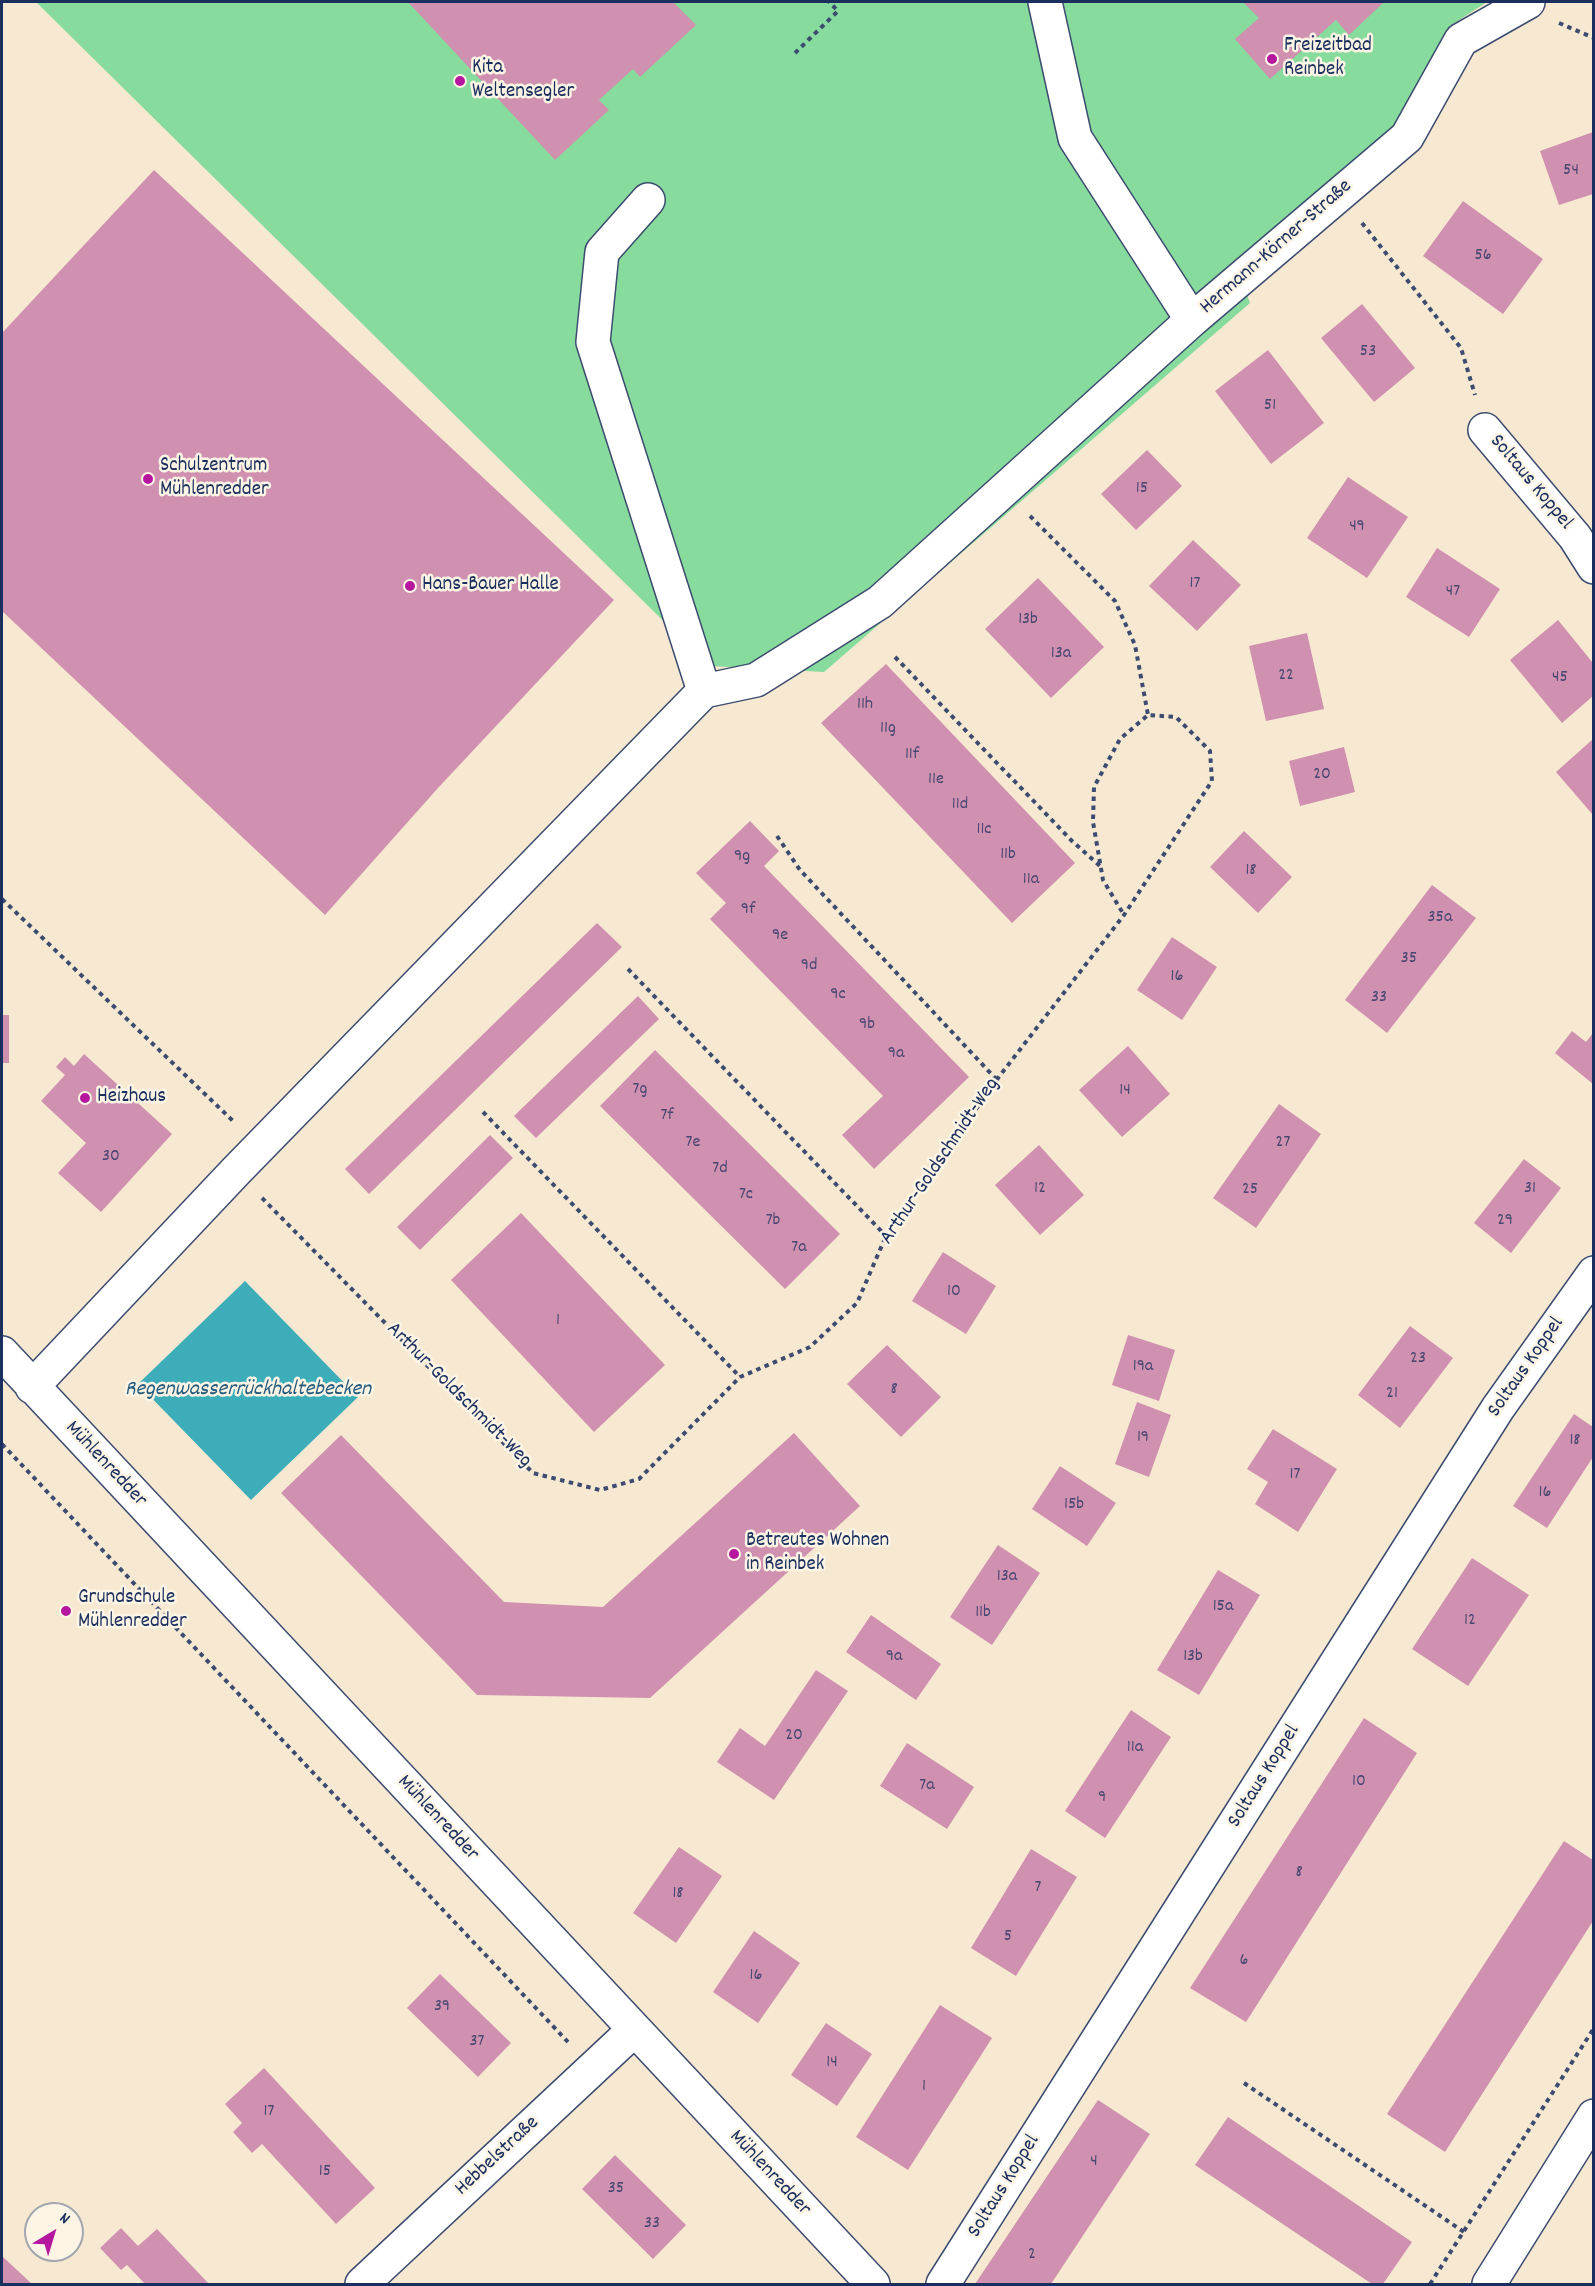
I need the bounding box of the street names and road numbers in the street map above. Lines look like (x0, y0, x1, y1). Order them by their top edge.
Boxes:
street label: Hermann-Körner-Straße (1196, 175, 1358, 321)
street label: Soltaus Koppel (1483, 430, 1577, 536)
street label: Arthur-Goldschmidt-Weg (876, 1074, 1006, 1250)
street label: Soltaus Koppel (1483, 1313, 1571, 1423)
street label: Arthur-Goldschmidt-Weg (380, 1318, 536, 1474)
street label: Mühlenredder (59, 1417, 151, 1513)
street label: Soltaus Koppel (1223, 1721, 1307, 1833)
street label: Mühlenredder (391, 1771, 483, 1867)
street label: Hebbelstraße (451, 2112, 545, 2202)
street label: Mühlenredder (723, 2126, 815, 2222)
street label: Soltaus Koppel (963, 2131, 1047, 2243)

